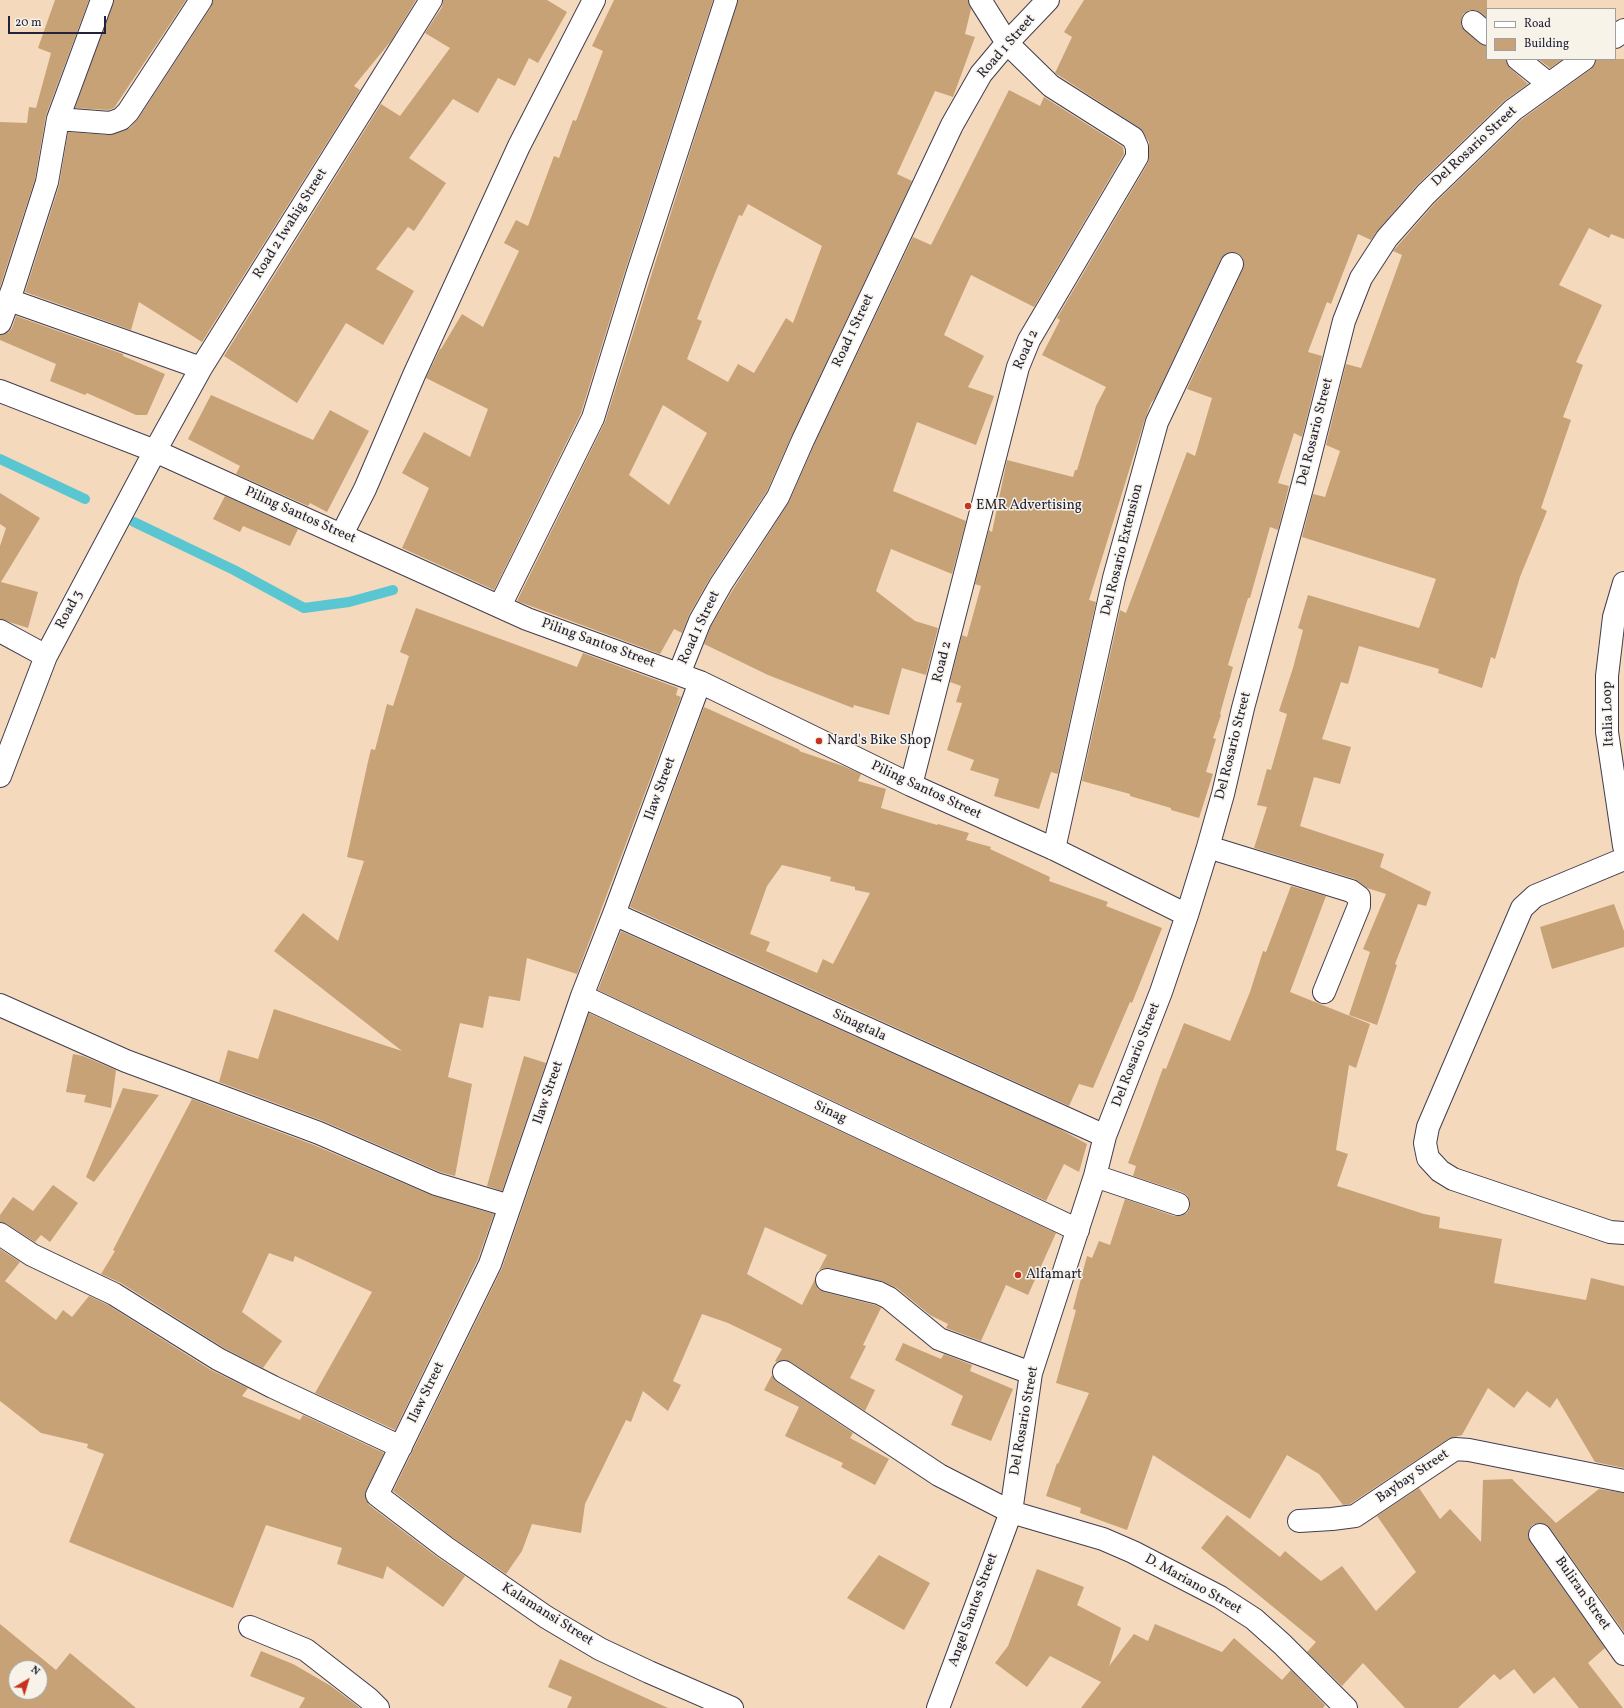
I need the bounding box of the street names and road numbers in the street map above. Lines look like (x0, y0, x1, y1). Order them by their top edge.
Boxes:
street label: Road 1 Street (975, 12, 1039, 82)
street label: Del Rosario Street (1429, 103, 1521, 191)
street label: Road 2 Iwahig Street (250, 166, 332, 282)
street label: Road 1 Street (830, 291, 878, 371)
street label: Road 2 (1011, 327, 1043, 373)
street label: Del Rosario Street (1294, 376, 1338, 488)
street label: Del Rosario Extension (1098, 482, 1148, 618)
street label: Piling Santos Street (242, 484, 358, 548)
street label: Road 3 (53, 588, 87, 632)
street label: Road 1 Street (676, 588, 724, 668)
street label: Piling Santos Street (539, 616, 657, 672)
street label: Road 2 (930, 640, 956, 684)
street label: Italia Loop (1599, 681, 1619, 747)
street label: Del Rosario Street (1212, 690, 1256, 802)
street label: Ilaw Street (642, 755, 680, 823)
street label: Piling Santos Street (868, 758, 984, 824)
street label: Del Rosario Street (1109, 1000, 1165, 1110)
street label: Sinagtala (829, 1006, 889, 1046)
street label: Ilaw Street (530, 1059, 568, 1127)
street label: Sinag (811, 1098, 849, 1128)
street label: Ilaw Street (405, 1360, 449, 1426)
street label: Del Rosario Street (1007, 1365, 1043, 1477)
street label: Baybay Street (1373, 1447, 1453, 1507)
street label: Angel Santos Street (946, 1551, 1002, 1669)
street label: D. Mariano Street (1142, 1551, 1244, 1619)
street label: Buliran Street (1551, 1554, 1613, 1634)
street label: Kalamansi Street (498, 1580, 596, 1650)

